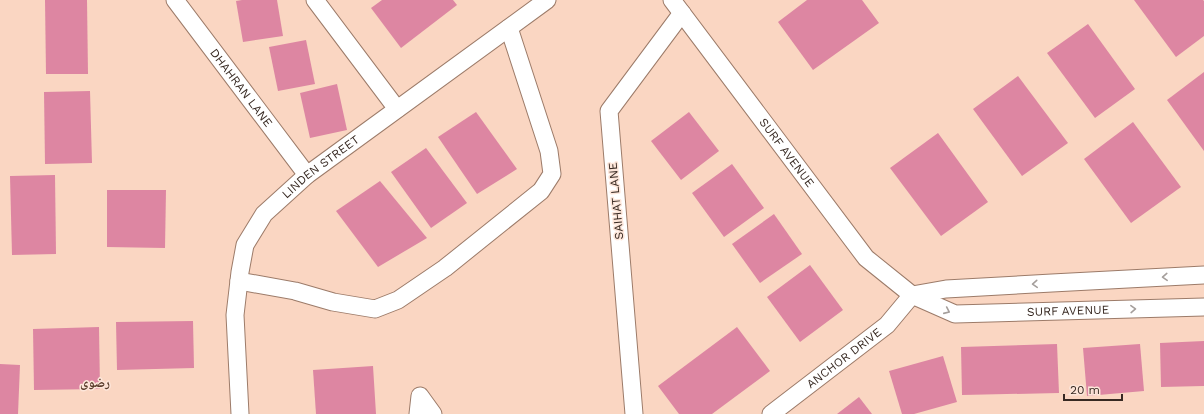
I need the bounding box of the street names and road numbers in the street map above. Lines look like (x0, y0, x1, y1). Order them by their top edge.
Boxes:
street label: DHAHRAN LANE (207, 46, 276, 130)
street label: SURF AVENUE (756, 115, 817, 190)
street label: LINDEN STREET (279, 132, 362, 201)
street label: SAIHAT LANE (606, 162, 626, 240)
street label: SURF AVENUE (1027, 303, 1110, 319)
street label: ANCHOR DRIVE (804, 325, 884, 391)

